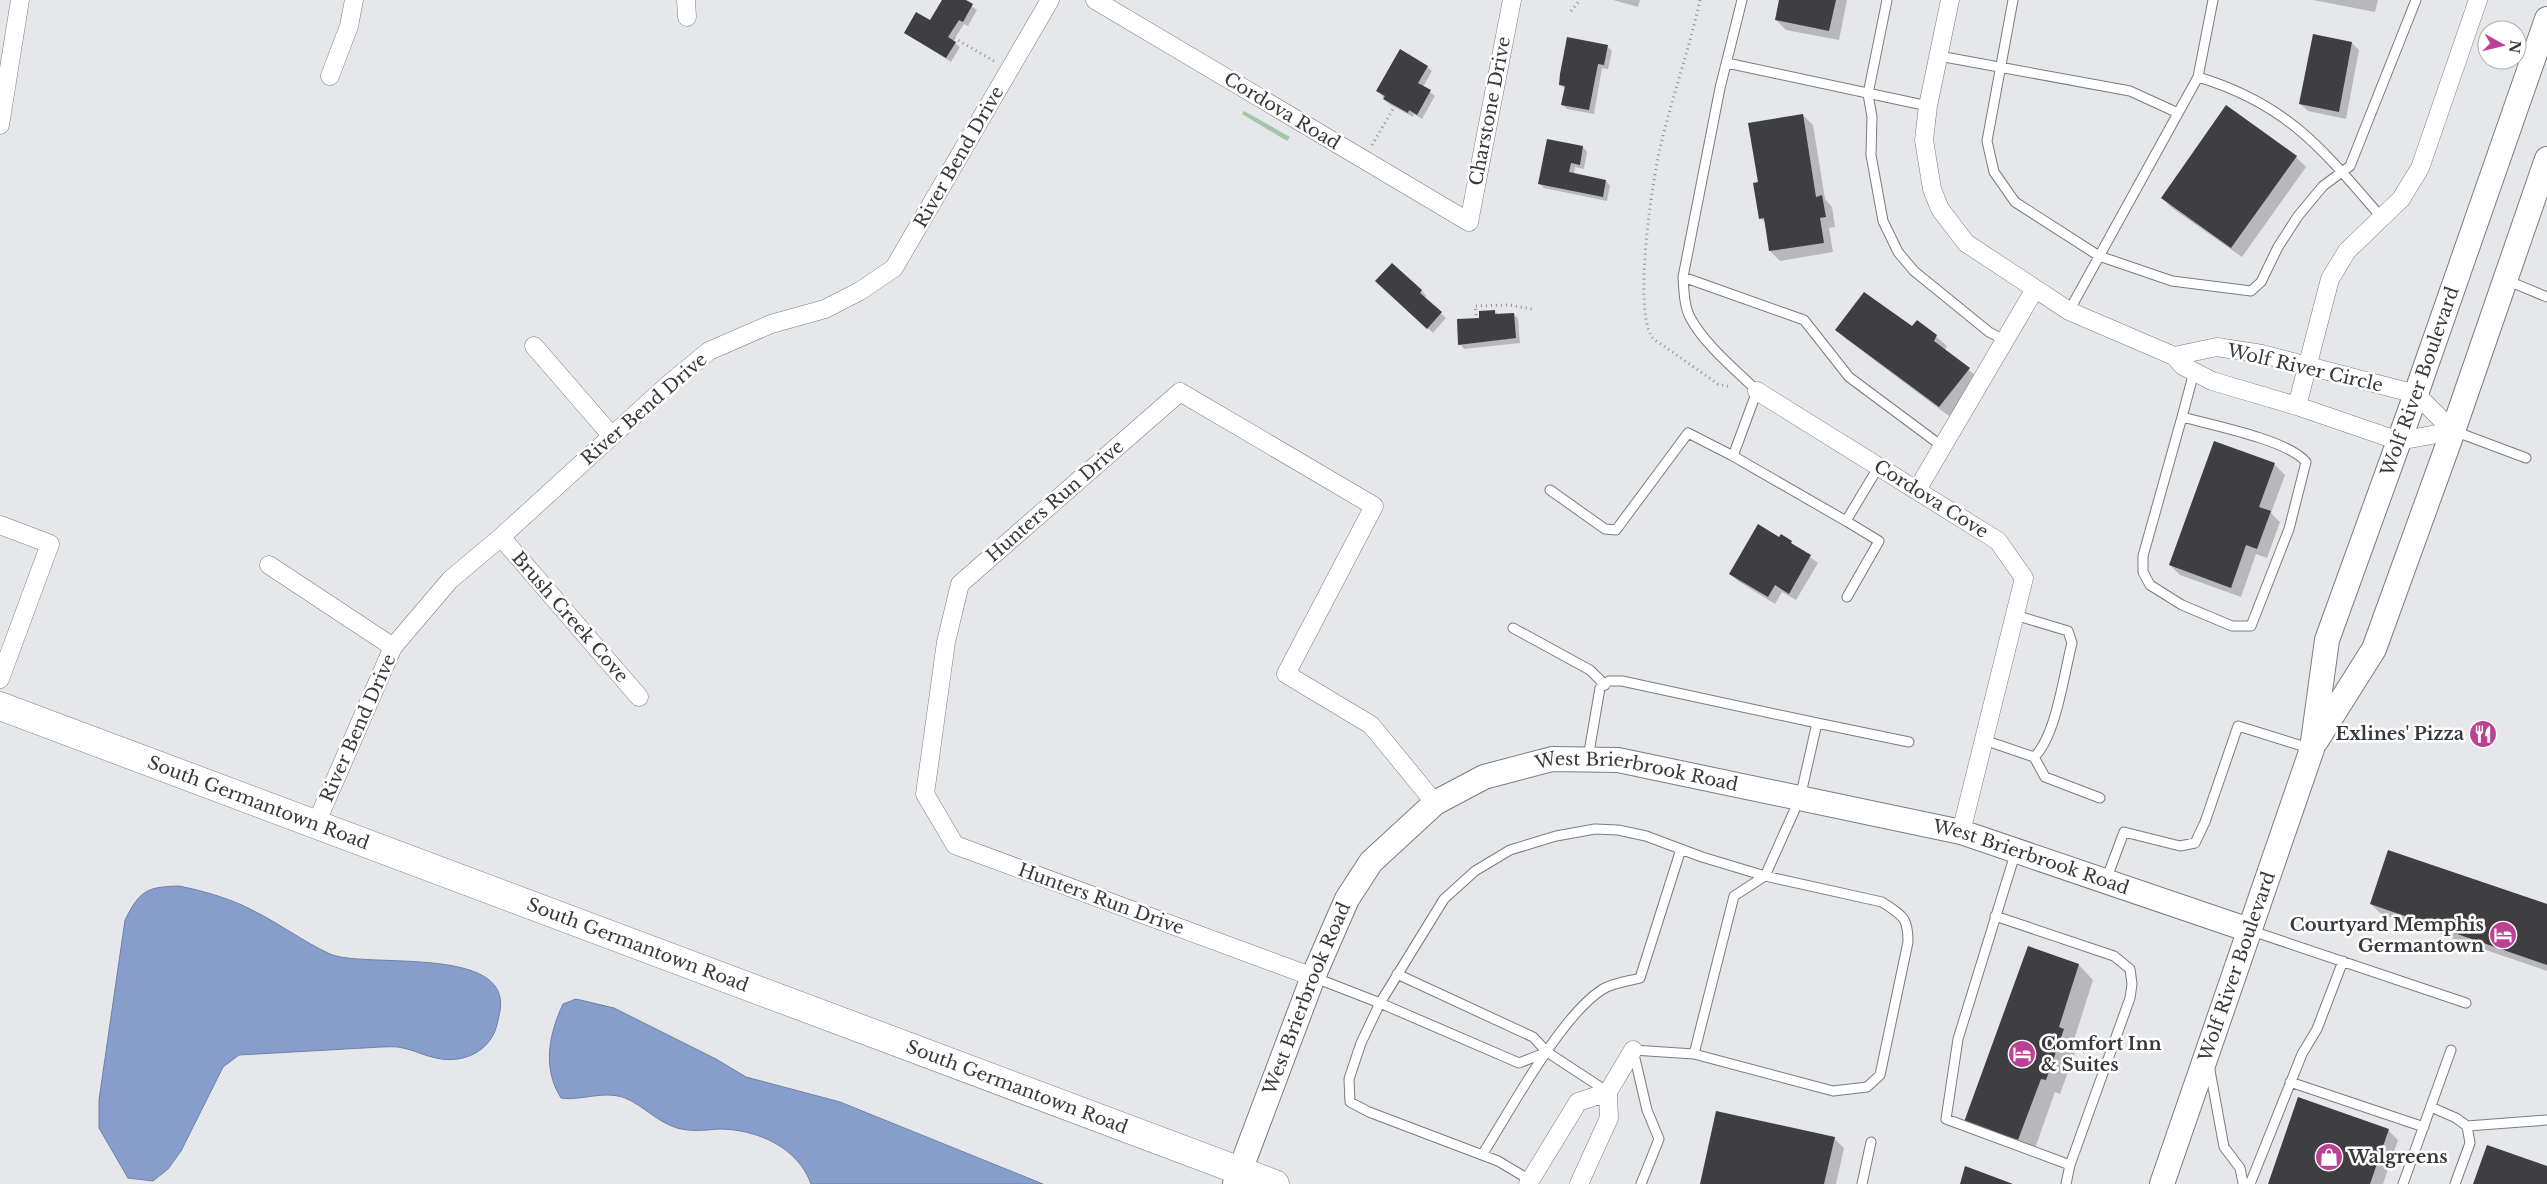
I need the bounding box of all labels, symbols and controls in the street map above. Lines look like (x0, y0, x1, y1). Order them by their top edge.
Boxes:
north arrow (2477, 20, 2527, 70)
street label: Charstone Drive (1465, 35, 1515, 187)
text: N (2505, 39, 2525, 55)
street label: Cordova Road (1220, 68, 1344, 154)
street label: River Bend Drive (910, 82, 1008, 232)
street label: Wolf River Boulevard (2376, 284, 2464, 480)
street label: Wolf River Circle (2224, 339, 2385, 397)
street label: River Bend Drive (577, 348, 711, 470)
street label: Hunters Run Drive (982, 435, 1128, 567)
street label: Cordova Cove (1870, 455, 1992, 543)
street label: Brush Creek Cove (507, 547, 633, 687)
street label: River Bend Drive (315, 651, 401, 805)
restaurant icon: Exlines' Pizza (2468, 719, 2498, 749)
place label: Exlines' Pizza (2335, 723, 2465, 745)
street label: West Brierbrook Road (1532, 747, 1740, 796)
street label: South Germantown Road (144, 751, 372, 854)
street label: West Brierbrook Road (1930, 815, 2132, 899)
street label: Hunters Run Drive (1015, 859, 1187, 939)
street label: Wolf River Boulevard (2194, 869, 2280, 1065)
street label: South Germantown Road (524, 893, 752, 997)
street label: West Brierbrook Road (1258, 899, 1355, 1099)
place label: Courtyard Memphis Germantown (2290, 914, 2484, 957)
hotel icon: Courtyard Memphis Germantown (2488, 920, 2518, 950)
place label: Comfort Inn & Suites (2041, 1033, 2162, 1076)
street label: South Germantown Road (903, 1036, 1131, 1139)
hotel icon: Comfort Inn & Suites (2007, 1039, 2037, 1069)
shop icon: Walgreens (2314, 1142, 2344, 1172)
place label: Walgreens (2347, 1146, 2448, 1168)

